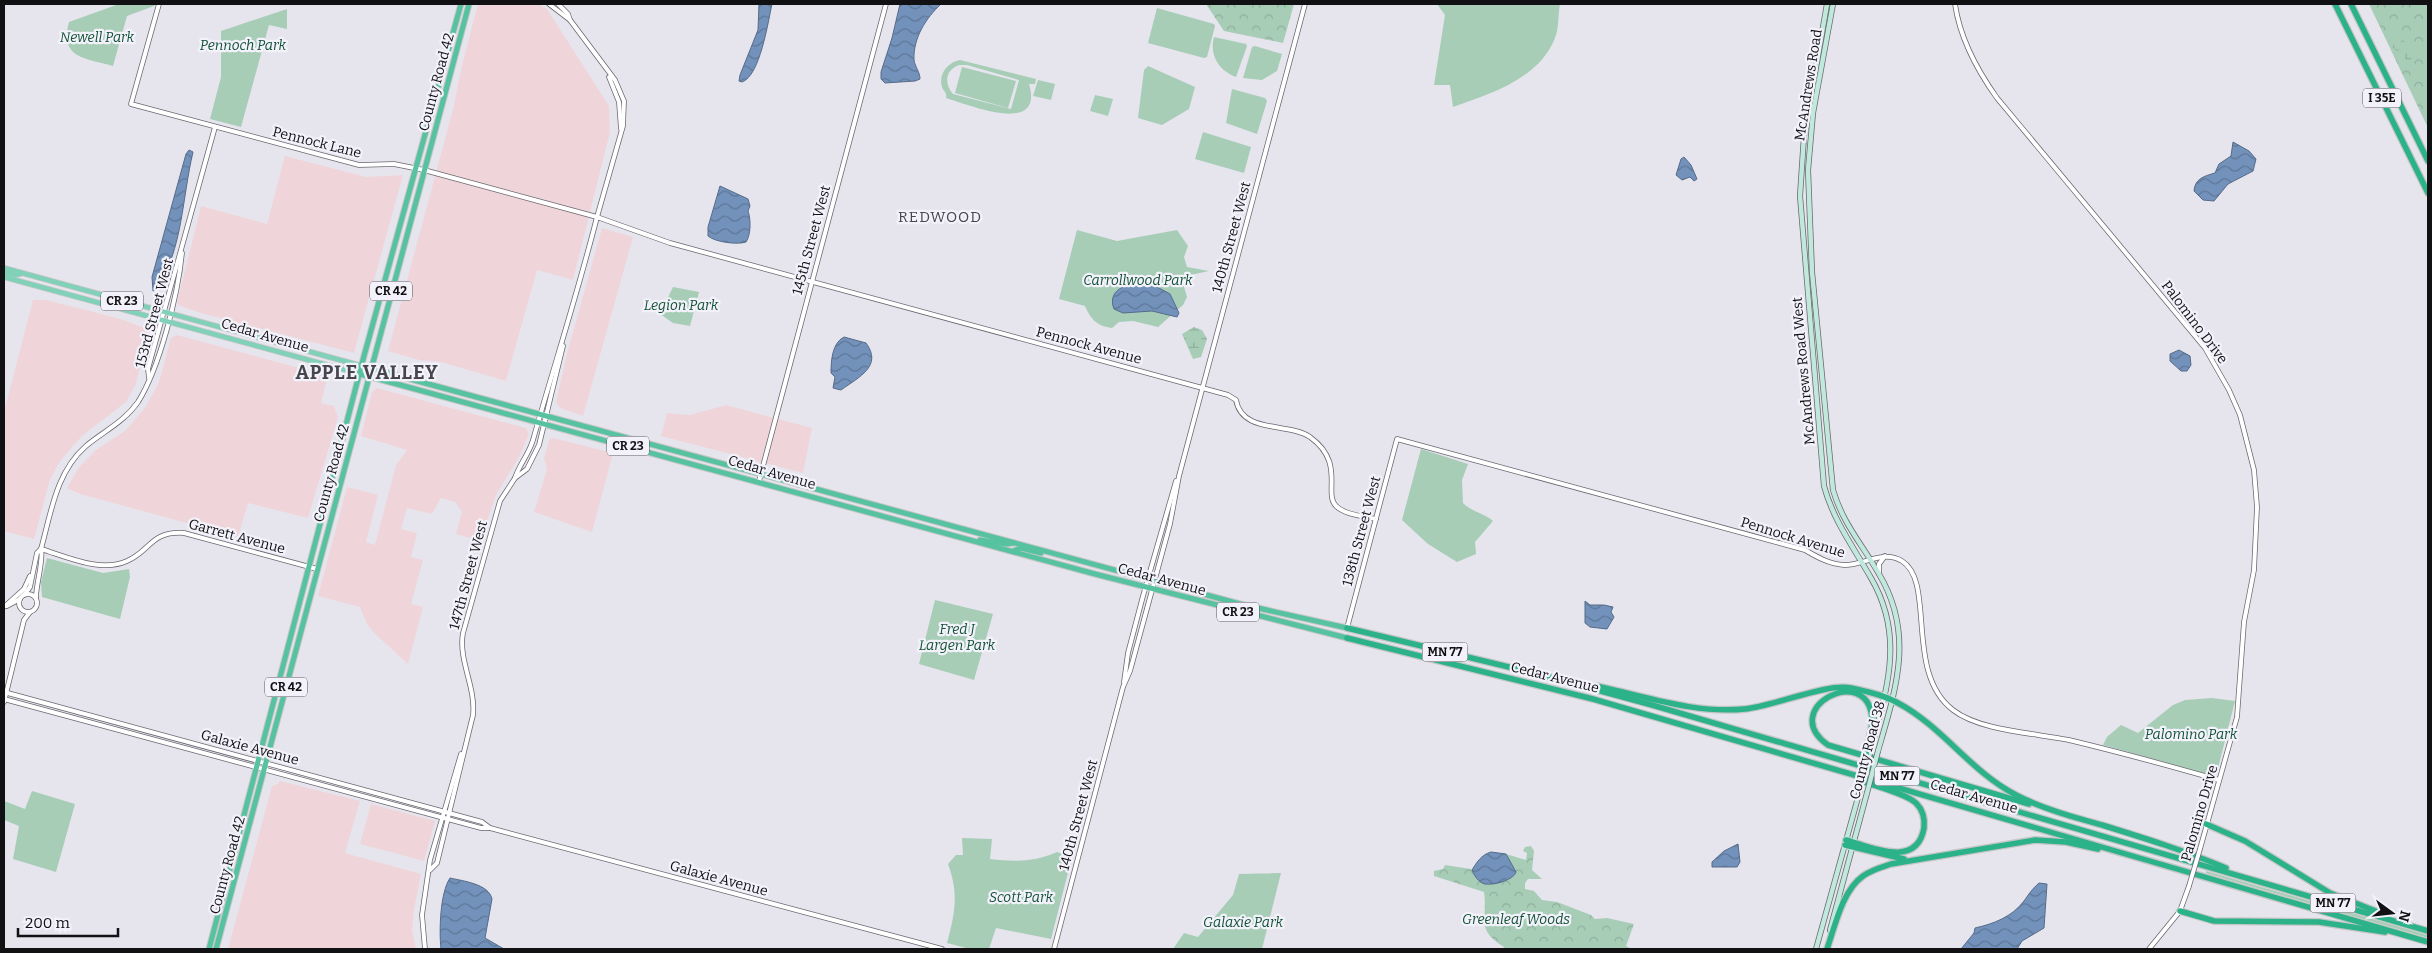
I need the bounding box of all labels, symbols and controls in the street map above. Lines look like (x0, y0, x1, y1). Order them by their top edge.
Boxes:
street label: McAndrews Road (1791, 28, 1826, 142)
park label: Newell Park (60, 29, 135, 46)
street label: County Road 42 (415, 31, 458, 133)
park label: Pennoch Park (200, 37, 287, 54)
road number: I 35E (2363, 89, 2401, 108)
street label: Pennock Lane (271, 123, 363, 162)
street label: 140th Street West (1208, 180, 1254, 295)
street label: 145th Street West (789, 183, 834, 297)
district label: REDWOOD (898, 208, 982, 226)
street label: 153rd Street West (132, 257, 177, 370)
park label: Carrollwood Park (1083, 272, 1193, 289)
street label: Palomino Drive (2158, 277, 2231, 367)
road number: CR 42 (370, 282, 412, 300)
road number: CR 23 (101, 292, 143, 310)
street label: McAndrews Road West (1789, 296, 1818, 446)
park label: Legion Park (644, 297, 719, 314)
street label: Cedar Avenue (219, 315, 311, 356)
street label: Pennock Avenue (1034, 323, 1143, 368)
district label: APPLE VALLEY (295, 361, 439, 384)
street label: County Road 42 (310, 422, 353, 524)
road number: CR 23 (607, 436, 649, 456)
street label: Cedar Avenue (726, 452, 818, 493)
street label: 138th Street West (1339, 474, 1384, 588)
street label: Pennock Avenue (1739, 513, 1847, 561)
street label: Garrett Avenue (187, 515, 287, 558)
street label: 147th Street West (446, 519, 491, 632)
street label: Cedar Avenue (1116, 560, 1208, 599)
road number: CR 23 (1217, 602, 1259, 622)
park label: Fred J Largen Park (919, 621, 996, 654)
road number: MN 77 (1422, 642, 1468, 662)
street label: Cedar Avenue (1509, 658, 1601, 697)
road number: CR 42 (265, 678, 307, 696)
street label: County Road 38 (1846, 699, 1889, 801)
street label: Galaxie Avenue (199, 726, 301, 769)
park label: Palomino Park (2145, 726, 2238, 743)
street label: 140th Street West (1055, 758, 1101, 873)
street label: Palomino Drive (2178, 763, 2221, 863)
road number: MN 77 (1874, 766, 1920, 786)
street label: Cedar Avenue (1928, 776, 2020, 817)
street label: County Road 42 (206, 814, 249, 916)
street label: Galaxie Avenue (668, 857, 770, 900)
north arrow (2367, 888, 2417, 938)
park label: Scott Park (989, 889, 1053, 906)
road number: MN 77 (2310, 894, 2356, 912)
scale bar (18, 906, 118, 938)
text: N (2394, 909, 2414, 924)
park label: Greenleaf Woods (1462, 911, 1570, 928)
text: 200 m (25, 914, 70, 932)
park label: Galaxie Park (1203, 914, 1283, 931)

